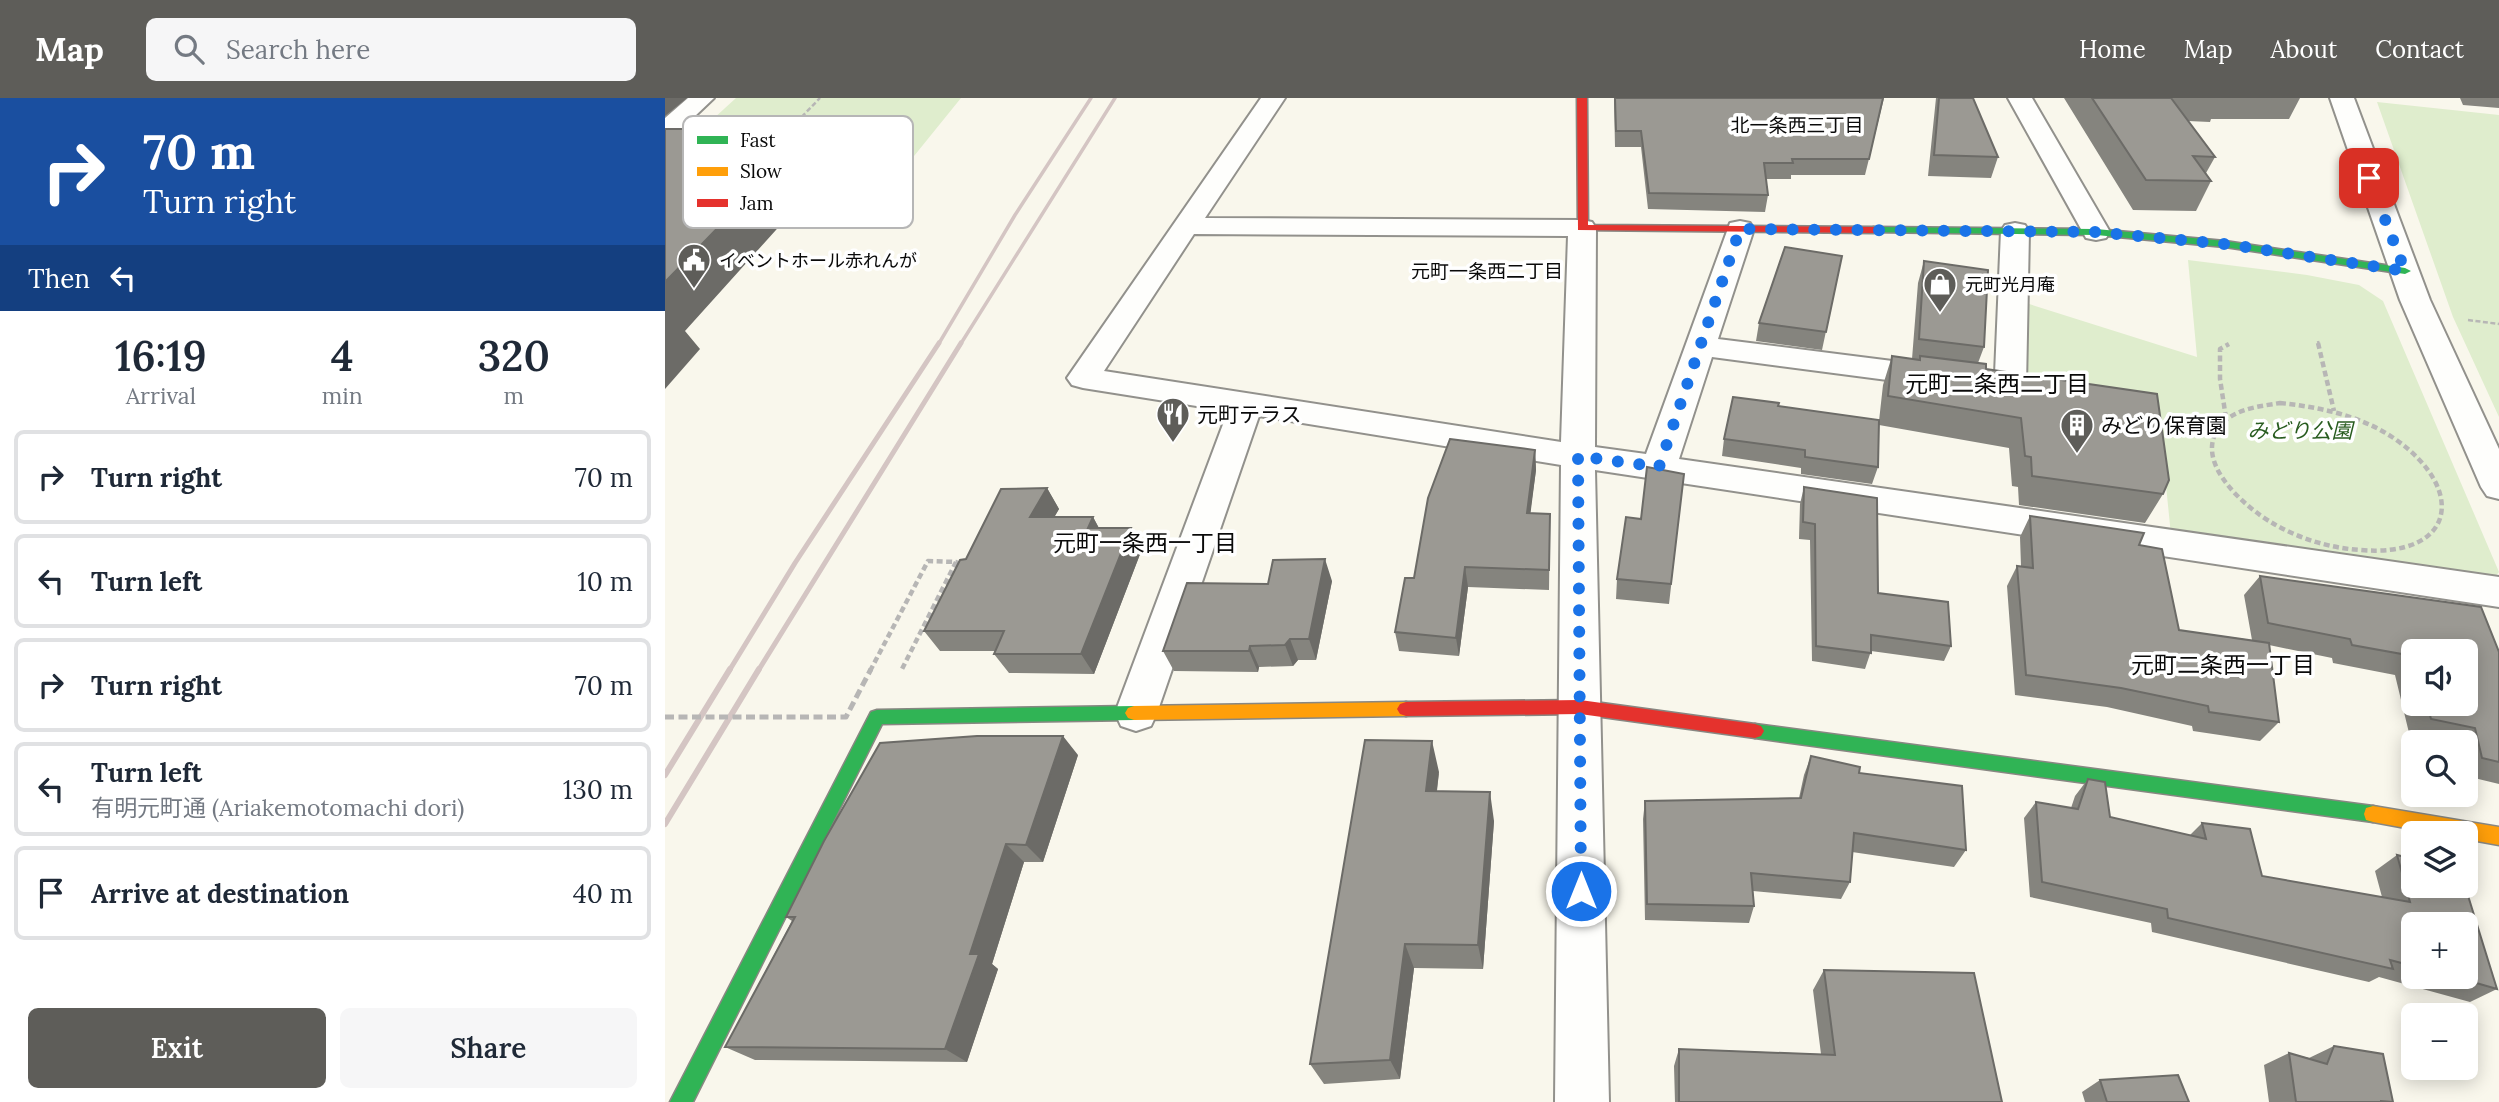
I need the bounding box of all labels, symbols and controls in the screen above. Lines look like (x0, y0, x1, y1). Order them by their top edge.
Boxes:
search box (146, 18, 636, 81)
text: Map (35, 28, 104, 70)
icon: search (170, 30, 208, 68)
text: Search here (226, 33, 370, 66)
text: Home (2079, 34, 2146, 65)
text: Map (2184, 34, 2233, 65)
text: About (2271, 34, 2337, 65)
text: Contact (2375, 34, 2464, 65)
district label: 北一条西三丁目 (1730, 113, 1864, 137)
legend (683, 116, 913, 228)
text: 70 m (143, 120, 255, 182)
icon: right (28, 126, 119, 217)
text: Fast (740, 128, 776, 152)
pin (2339, 148, 2399, 208)
text: Slow (740, 159, 783, 183)
icon: arrive (2350, 159, 2388, 197)
text: Turn right (143, 181, 296, 222)
text: Jam (739, 191, 774, 215)
public building icon: イベントホール赤れんが (675, 241, 713, 290)
place label: イベントホール赤れんが (719, 249, 917, 272)
icon: left (104, 259, 142, 297)
district label: 元町一条西二丁目 (1411, 259, 1563, 283)
text: Then (28, 262, 90, 295)
shop icon: 元町光月庵 (1921, 265, 1959, 314)
place label: 元町光月庵 (1965, 273, 2055, 296)
text: 16:19 (115, 329, 207, 383)
text: 4 (331, 329, 354, 383)
text: 320 (478, 329, 550, 383)
district label: 元町二条西二丁目 (1905, 369, 2089, 398)
text: Arrival (126, 381, 196, 410)
text: min (322, 381, 363, 410)
text: m (504, 381, 524, 410)
restaurant icon: 元町テラス (1154, 395, 1192, 444)
place label: 元町テラス (1197, 401, 1302, 428)
building icon: みどり保育園 (2058, 406, 2096, 455)
place label: みどり保育園 (2101, 412, 2227, 439)
park label: みどり公園 (2248, 417, 2355, 444)
icon: right (32, 458, 70, 496)
text: Turn right (91, 461, 222, 494)
text: 70 m (575, 461, 633, 494)
district label: 元町一条西一丁目 (1053, 528, 1237, 557)
icon: left (32, 562, 70, 600)
text: Turn left (91, 565, 202, 598)
text: 10 m (577, 565, 633, 598)
map controls (2401, 639, 2478, 1080)
button: sound (2401, 639, 2478, 716)
district label: 元町二条西一丁目 (2131, 650, 2315, 679)
icon: right (32, 666, 70, 704)
text: Turn right (91, 669, 222, 702)
text: 70 m (575, 669, 633, 702)
button: search (2401, 730, 2478, 807)
text: Turn left (91, 756, 202, 789)
icon: left (32, 770, 70, 808)
text: 130 m (563, 773, 633, 806)
text: 有明元町通 (Ariakemotomachi dori) (91, 793, 464, 822)
button: layers (2401, 821, 2478, 898)
position arrow (1544, 854, 1618, 928)
icon: arrive (32, 874, 70, 912)
text: Arrive at destination (91, 877, 349, 910)
text: 40 m (573, 877, 633, 910)
button: + (2401, 912, 2478, 989)
button: − (2401, 1003, 2478, 1080)
button: Exit (28, 1008, 326, 1088)
button: Share (340, 1008, 637, 1088)

